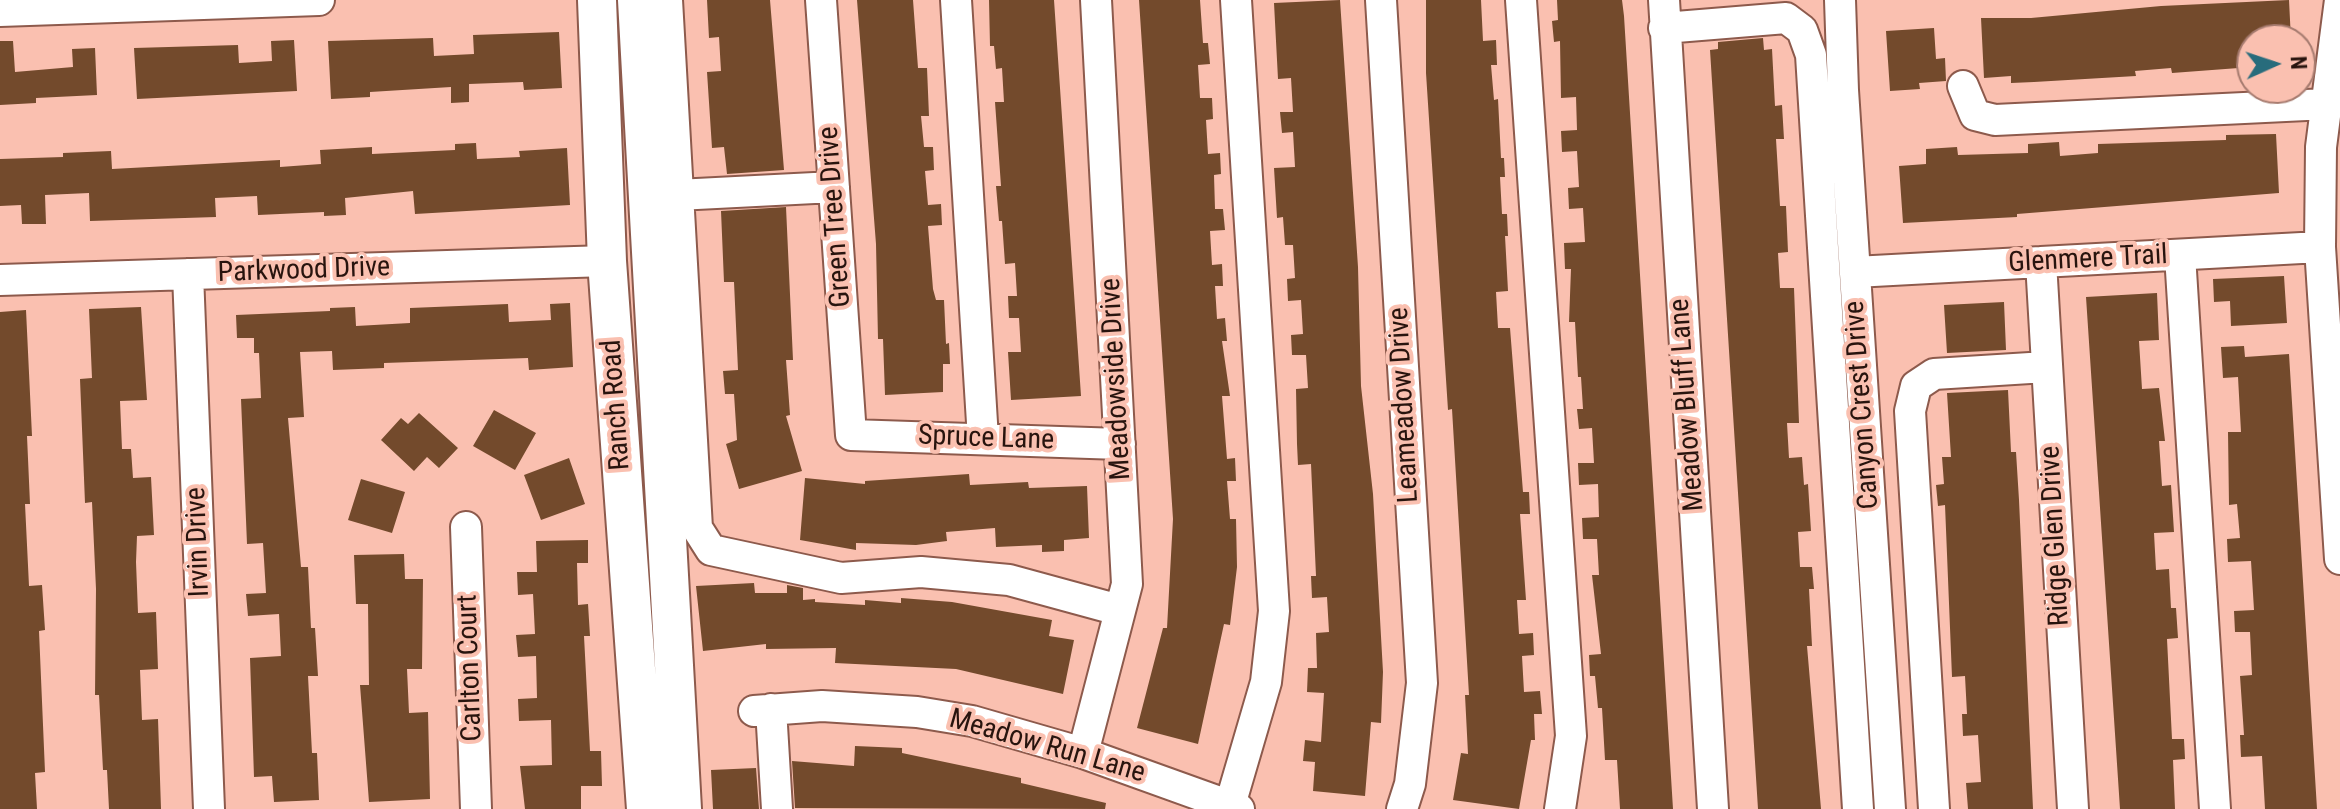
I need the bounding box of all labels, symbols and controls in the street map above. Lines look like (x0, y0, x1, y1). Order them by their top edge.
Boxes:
north arrow (2236, 24, 2316, 104)
text: N (2286, 55, 2311, 70)
street label: Green Tree Drive (813, 125, 859, 309)
street label: Glenmere Trail (2007, 239, 2169, 281)
street label: Parkwood Drive (217, 251, 391, 291)
street label: Meadowside Drive (1095, 277, 1139, 481)
street label: Meadow Bluff Lane (1664, 298, 1712, 512)
street label: Canyon Crest Drive (1839, 300, 1887, 510)
street label: Leameadow Drive (1383, 306, 1427, 504)
street label: Ranch Road (596, 339, 638, 471)
street label: Spruce Lane (917, 420, 1055, 458)
street label: Ridge Glen Drive (2035, 445, 2077, 627)
street label: Irvin Drive (180, 486, 218, 598)
street label: Carlton Court (452, 594, 490, 742)
street label: Meadow Run Lane (945, 703, 1149, 791)

